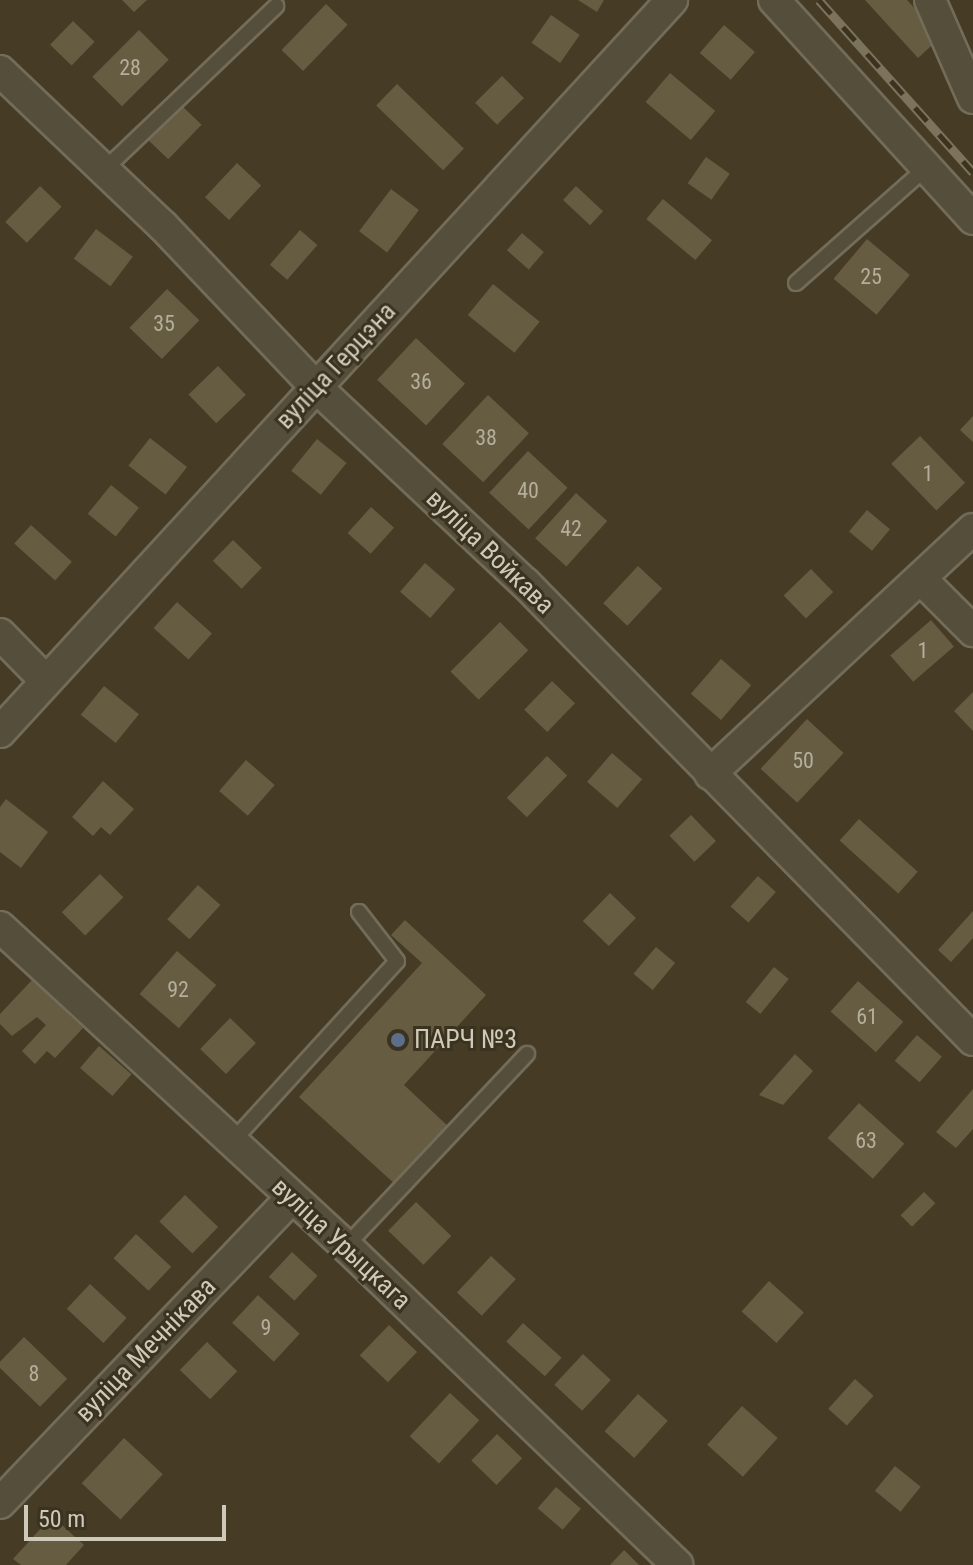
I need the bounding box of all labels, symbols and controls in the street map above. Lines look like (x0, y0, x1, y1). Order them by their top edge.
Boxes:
house number: 28 (119, 55, 141, 81)
house number: 25 (860, 264, 882, 290)
street label: вуліца Герцэна (270, 296, 402, 436)
house number: 35 (153, 311, 175, 337)
house number: 36 (410, 369, 432, 395)
house number: 38 (475, 425, 497, 451)
house number: 1 (923, 461, 933, 487)
house number: 40 (517, 478, 539, 504)
street label: вуліца Войкава (420, 483, 560, 621)
house number: 42 (560, 516, 582, 542)
house number: 1 (918, 638, 928, 664)
house number: 50 (792, 748, 814, 774)
house number: 92 (167, 977, 189, 1003)
house number: 61 (856, 1004, 878, 1030)
place label: ПАРЧ №3 (414, 1024, 517, 1056)
marker: ПАРЧ №3 (389, 1031, 407, 1049)
house number: 63 (855, 1128, 877, 1154)
street label: вуліца Урыцкага (265, 1172, 417, 1316)
street label: вуліца Мечнікава (69, 1271, 223, 1429)
house number: 9 (261, 1315, 271, 1341)
house number: 8 (29, 1361, 39, 1387)
scale bar (28, 1489, 230, 1539)
text: 50 m (38, 1505, 85, 1533)

